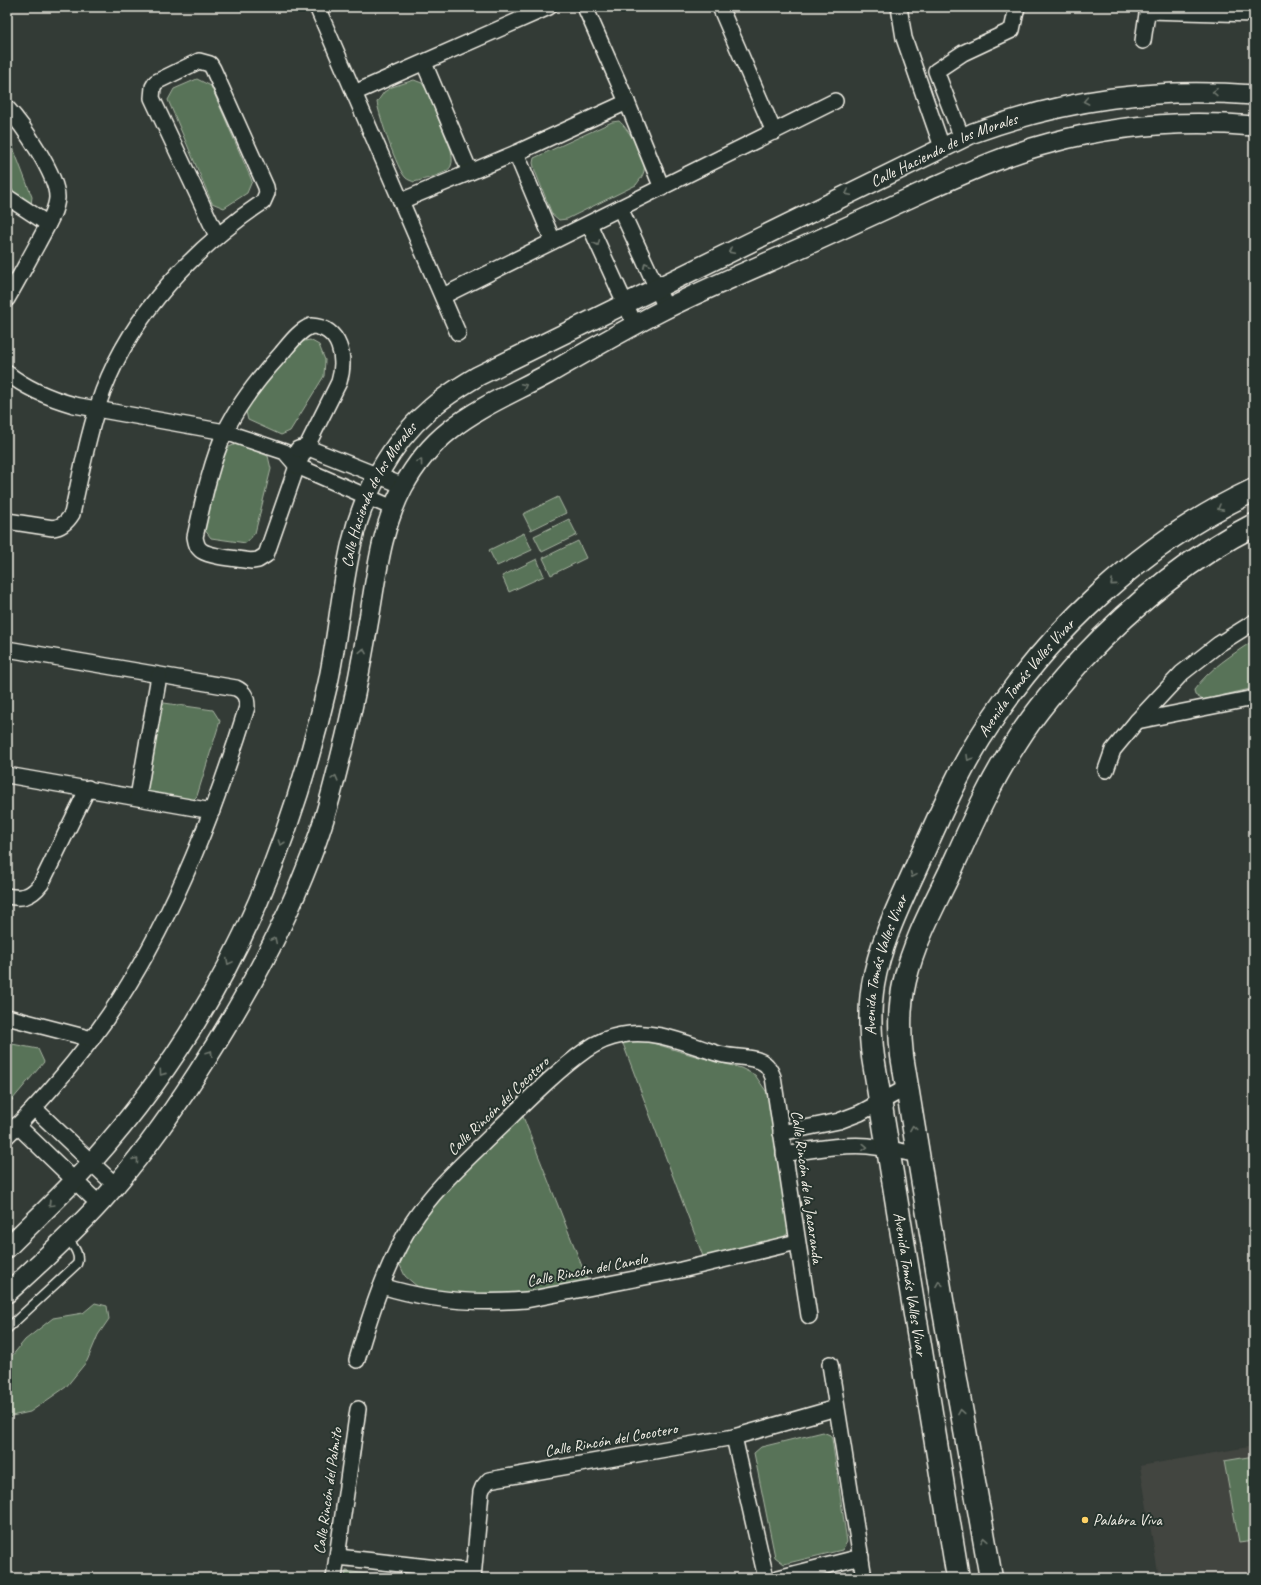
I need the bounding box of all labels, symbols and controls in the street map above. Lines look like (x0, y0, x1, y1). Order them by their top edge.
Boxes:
one-way arrow (1212, 88, 1218, 96)
one-way arrow (1083, 97, 1089, 105)
street label: Calle Hacienda de los Morales (867, 109, 1021, 192)
one-way arrow (845, 188, 852, 196)
one-way arrow (592, 238, 600, 246)
one-way arrow (728, 246, 736, 254)
one-way arrow (643, 262, 651, 270)
one-way arrow (520, 383, 527, 391)
street label: Calle Hacienda de los Morales (337, 417, 422, 569)
one-way arrow (415, 459, 422, 466)
one-way arrow (1216, 503, 1224, 511)
one-way arrow (1111, 578, 1118, 585)
street label: Avenida Tomás Valles Vivar (973, 614, 1080, 741)
one-way arrow (359, 648, 367, 654)
one-way arrow (967, 754, 974, 761)
one-way arrow (331, 775, 339, 781)
one-way arrow (278, 839, 286, 846)
one-way arrow (910, 870, 918, 878)
street label: Avenida Tomás Valles Vivar (860, 891, 913, 1036)
one-way arrow (269, 937, 277, 944)
one-way arrow (226, 957, 234, 965)
one-way arrow (206, 1050, 213, 1057)
street label: Calle Rincón del Cocotero (443, 1051, 555, 1160)
one-way arrow (160, 1068, 167, 1075)
street label: Calle Rincón de la Jacaranda (786, 1109, 828, 1266)
one-way arrow (909, 1125, 918, 1131)
one-way arrow (862, 1142, 868, 1151)
one-way arrow (131, 1157, 138, 1164)
one-way arrow (48, 1199, 56, 1207)
street label: Avenida Tomás Valles Vivar (889, 1211, 931, 1358)
street label: Calle Rincón del Canelo (525, 1248, 650, 1291)
one-way arrow (935, 1280, 944, 1287)
one-way arrow (958, 1408, 966, 1415)
street label: Calle Rincón del Cocotero (543, 1418, 681, 1461)
street label: Calle Rincón del Palmito (309, 1425, 347, 1555)
place label: Palabra Viva (1093, 1510, 1163, 1530)
marker: Palabra Viva (1080, 1515, 1090, 1525)
one-way arrow (980, 1536, 989, 1543)

